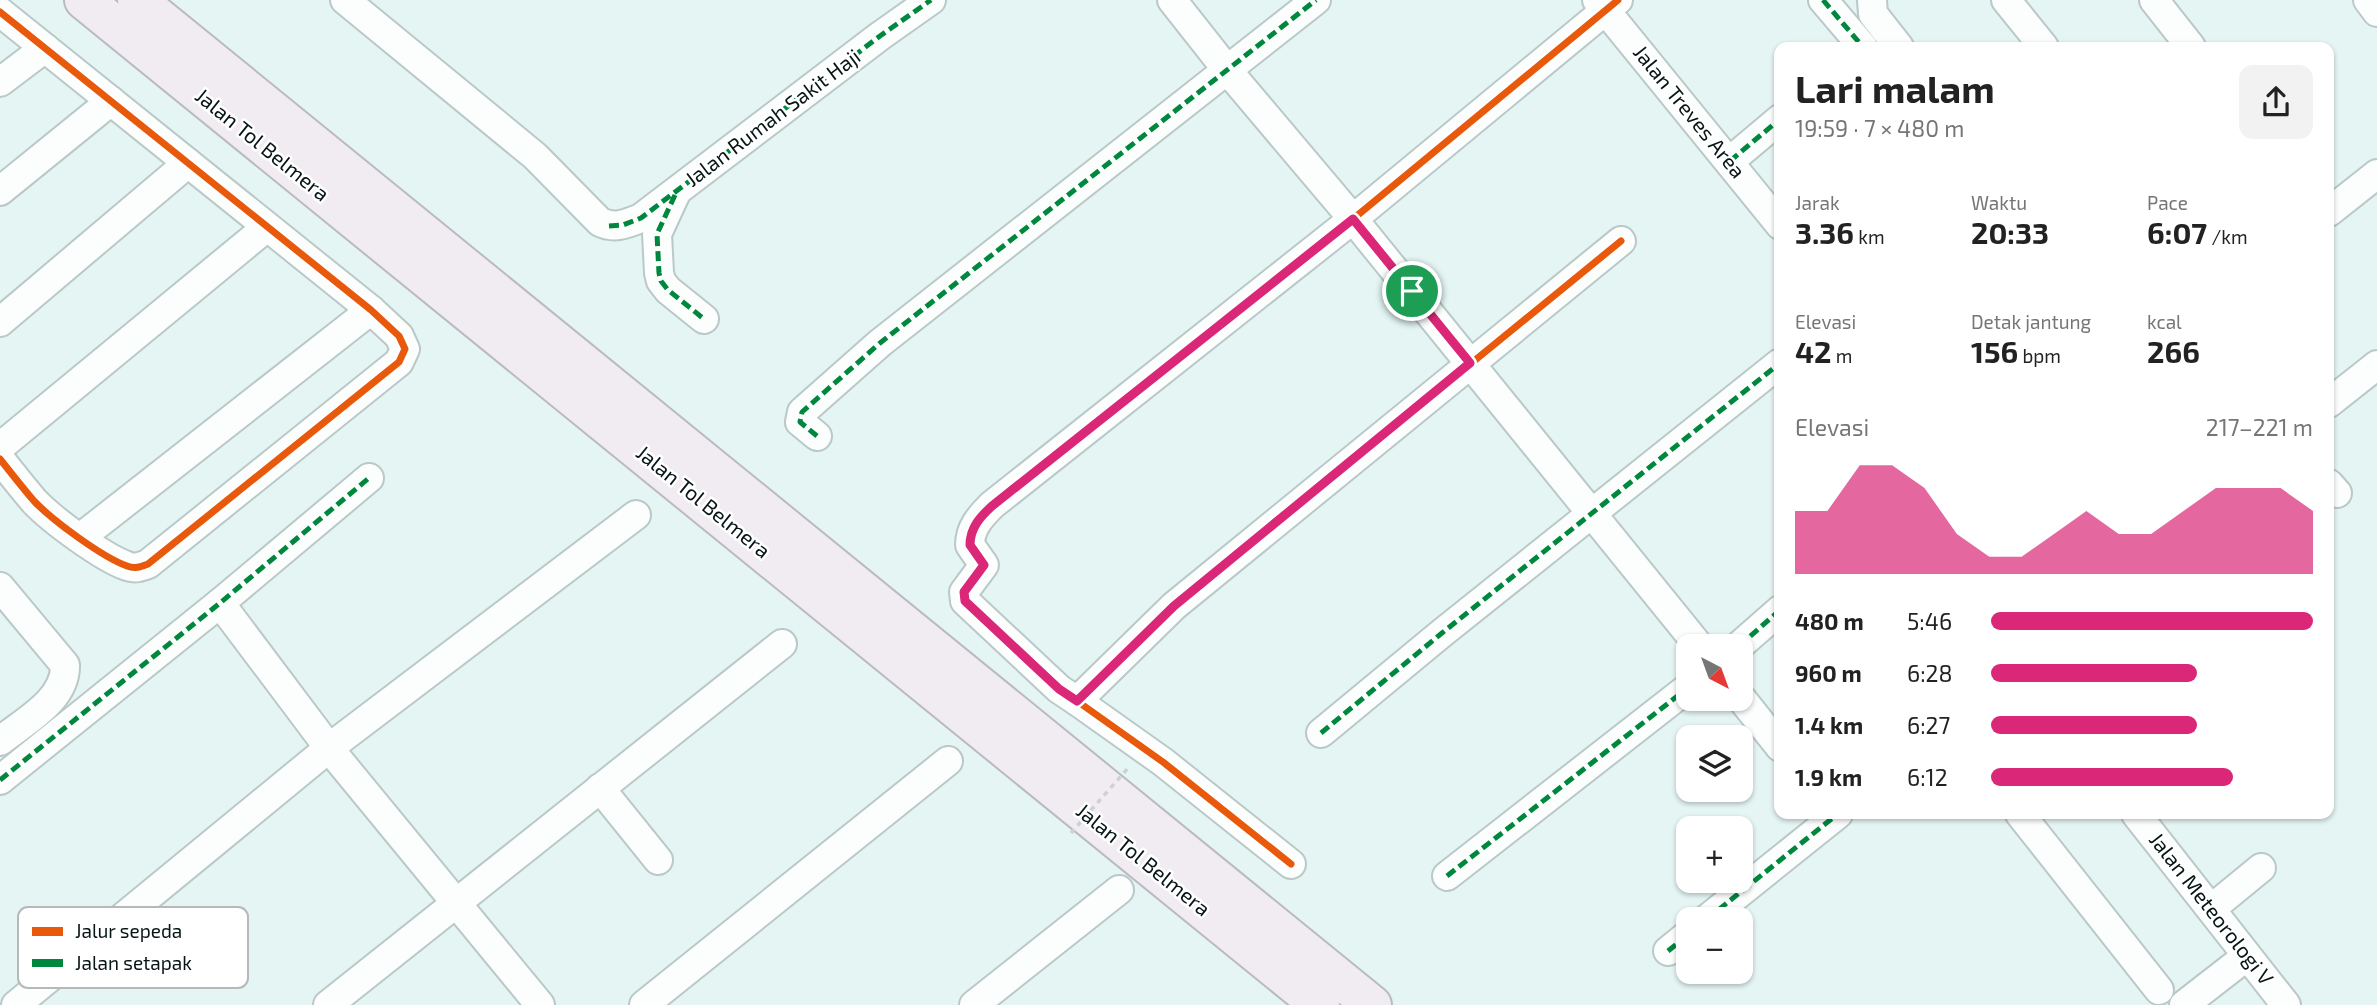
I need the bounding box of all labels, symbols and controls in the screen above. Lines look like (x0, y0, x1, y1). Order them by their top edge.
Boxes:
street label: Jalan Treves Area (1629, 40, 1751, 182)
street label: Jalan Rumah Sakit Haji (680, 43, 865, 192)
text: Lari malam (1795, 65, 1995, 111)
button: share (2239, 65, 2313, 139)
street label: Jalan Tol Belmera (191, 82, 335, 206)
text: 19:59 · 7 × 480 m (1795, 114, 1964, 142)
text: Jarak (1795, 191, 1840, 214)
text: Waktu (1971, 191, 2027, 214)
text: Pace (2147, 191, 2188, 214)
text: 3.36 (1795, 214, 1854, 250)
text: 20:33 (1971, 214, 2049, 250)
text: 6:07 (2147, 214, 2207, 250)
text: km (1854, 225, 1885, 248)
text: /km (2207, 225, 2248, 248)
pin (1382, 261, 1442, 321)
icon: arrive (1393, 272, 1431, 310)
text: Elevasi (1795, 310, 1856, 333)
text: Detak jantung (1971, 310, 2091, 333)
text: kcal (2147, 310, 2182, 333)
text: 42 (1795, 333, 1832, 369)
text: 156 (1971, 333, 2018, 369)
text: 266 (2147, 333, 2200, 369)
text: m (1832, 344, 1852, 367)
text: bpm (2018, 344, 2061, 367)
text: Elevasi (1795, 413, 1869, 441)
text: 217–221 m (2206, 413, 2313, 441)
street label: Jalan Tol Belmera (632, 439, 776, 563)
text: 480 m (1795, 607, 1864, 635)
text: 5:46 (1907, 607, 1952, 635)
north arrow (1676, 634, 1754, 710)
map controls (1676, 634, 1753, 984)
text: 960 m (1795, 659, 1862, 687)
text: 6:28 (1907, 659, 1952, 687)
text: 1.4 km (1795, 711, 1863, 739)
text: 6:27 (1907, 711, 1950, 739)
button: layers (1676, 725, 1753, 802)
text: 1.9 km (1795, 763, 1862, 791)
text: 6:12 (1907, 763, 1948, 791)
street label: Jalan Tol Belmera (1072, 797, 1216, 921)
button: + (1676, 816, 1753, 893)
street label: Jalan Meteorologi V (2145, 827, 2280, 989)
legend (18, 907, 248, 988)
button: − (1676, 907, 1753, 984)
text: Jalur sepeda (75, 919, 182, 942)
text: Jalan setapak (75, 951, 192, 974)

